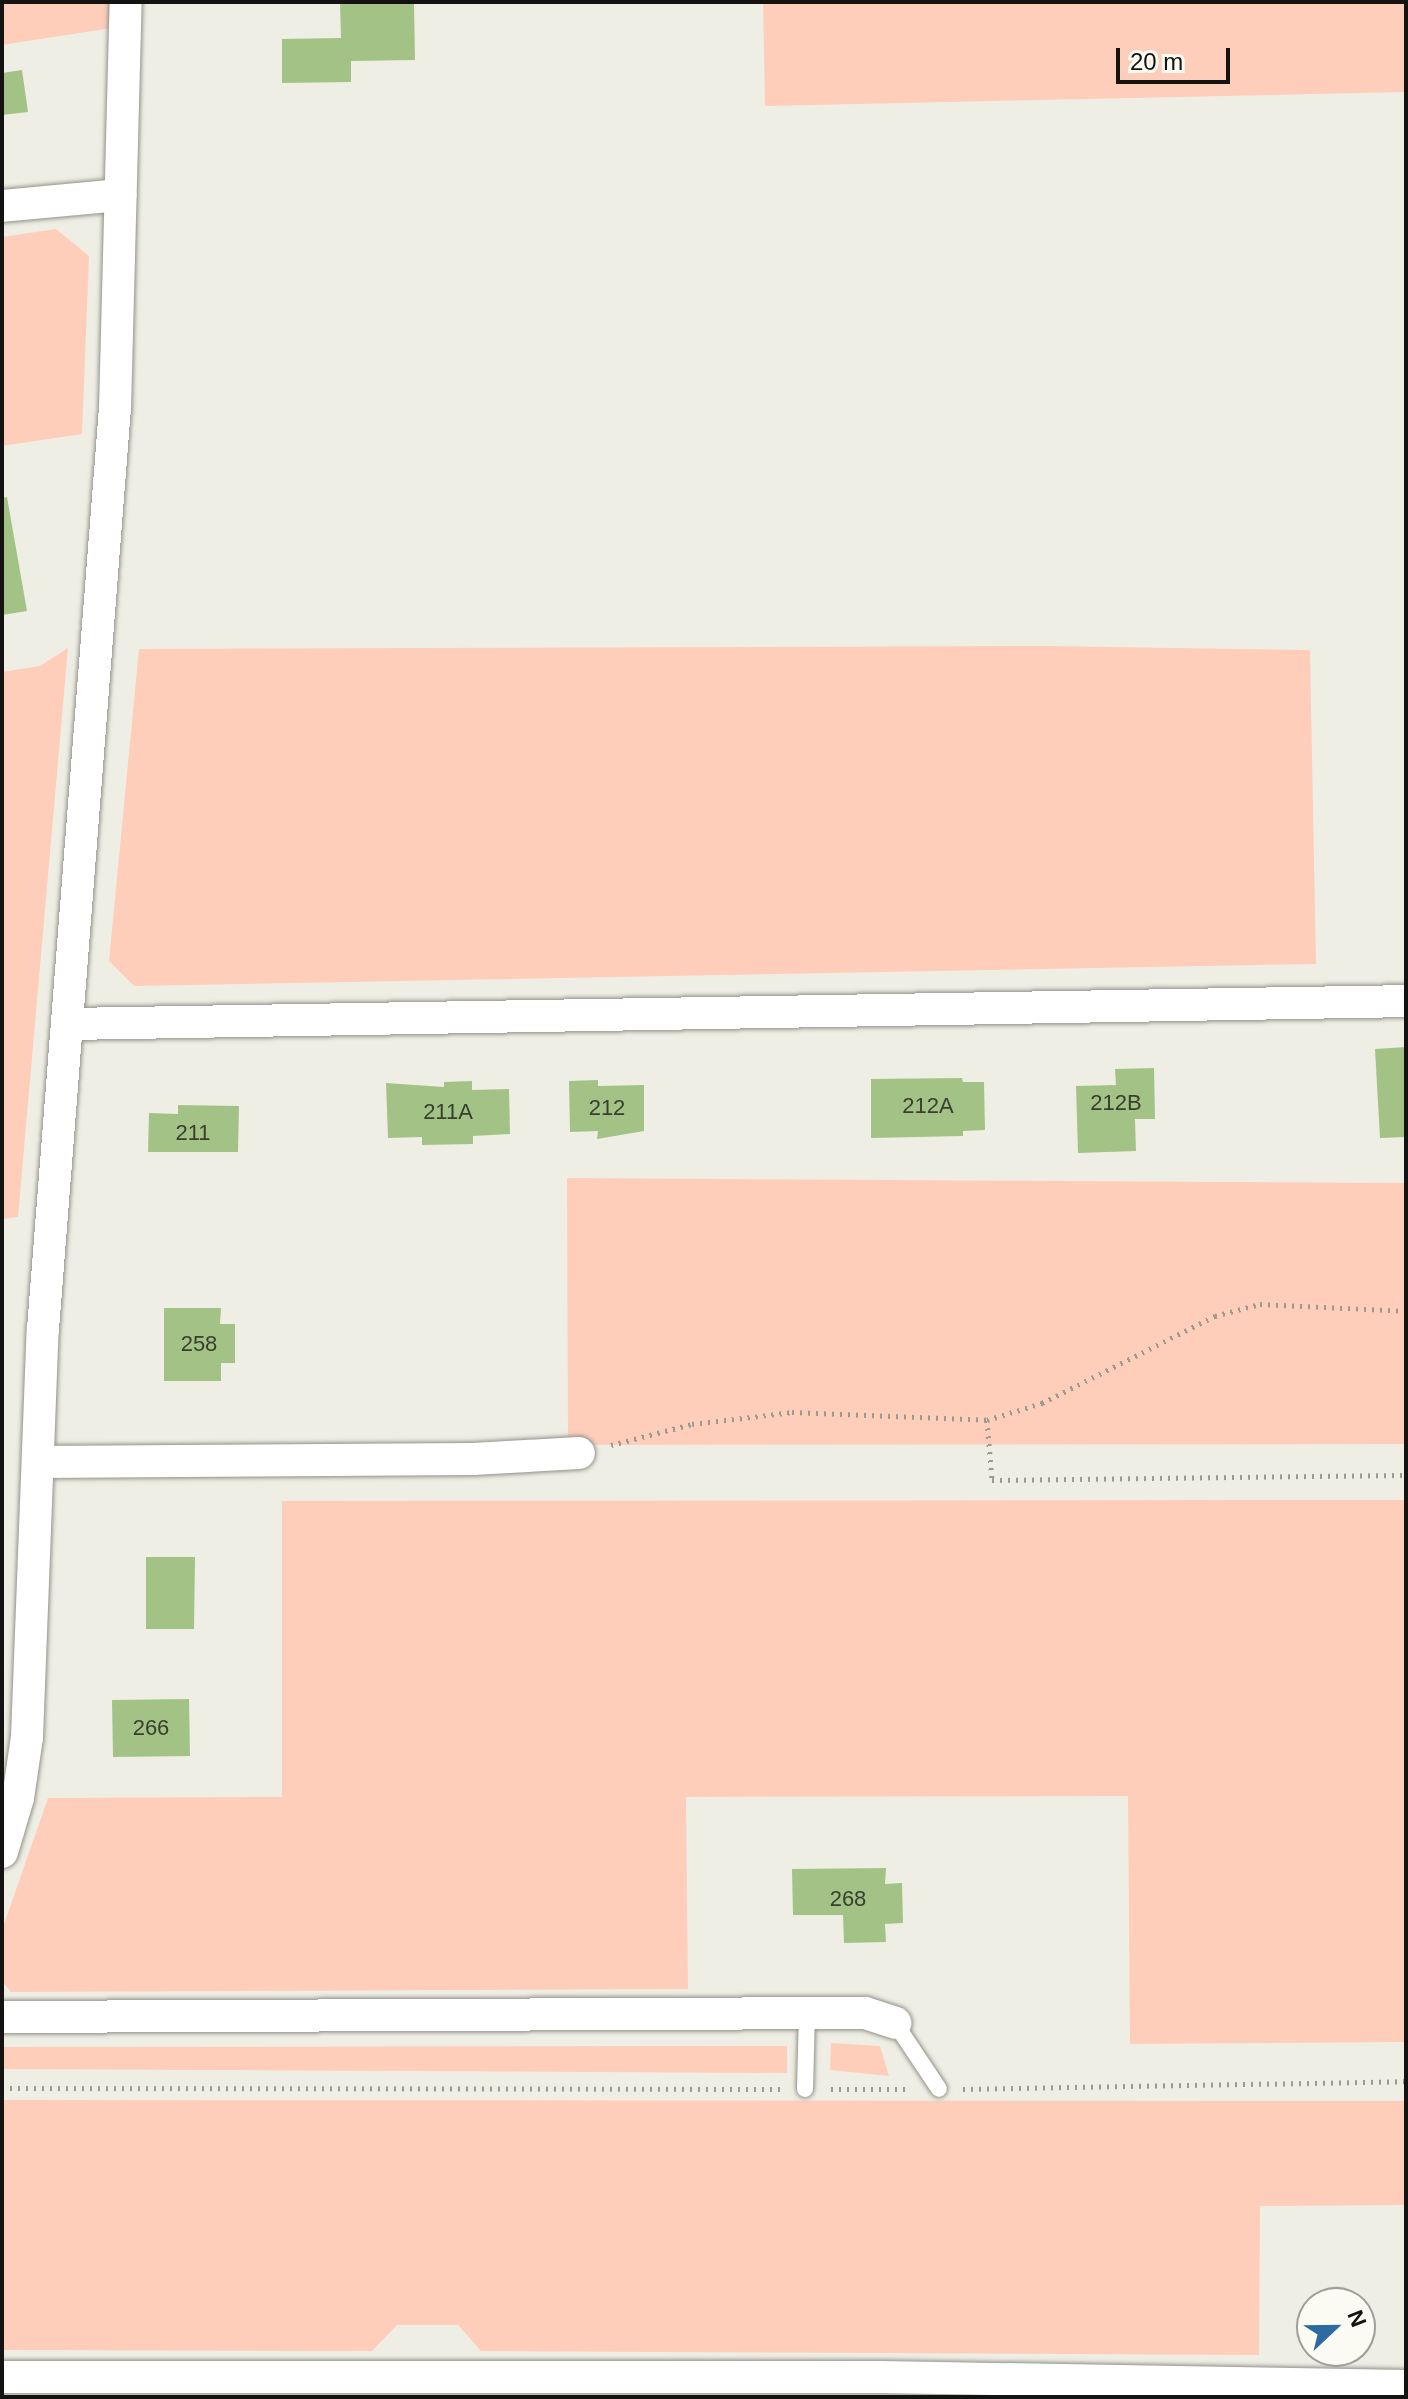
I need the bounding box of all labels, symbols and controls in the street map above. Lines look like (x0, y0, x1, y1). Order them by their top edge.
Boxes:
scale bar (1120, 32, 1234, 82)
text: 20 m (1130, 48, 1183, 75)
house number: 212B (1090, 1090, 1142, 1116)
house number: 212A (902, 1093, 954, 1119)
house number: 212 (589, 1095, 625, 1121)
house number: 211A (423, 1099, 473, 1125)
house number: 211 (175, 1120, 211, 1146)
house number: 258 (181, 1331, 217, 1357)
house number: 266 (133, 1715, 169, 1741)
house number: 268 (830, 1886, 866, 1912)
north arrow (1296, 2287, 1376, 2367)
text: N (1342, 2307, 1371, 2331)

